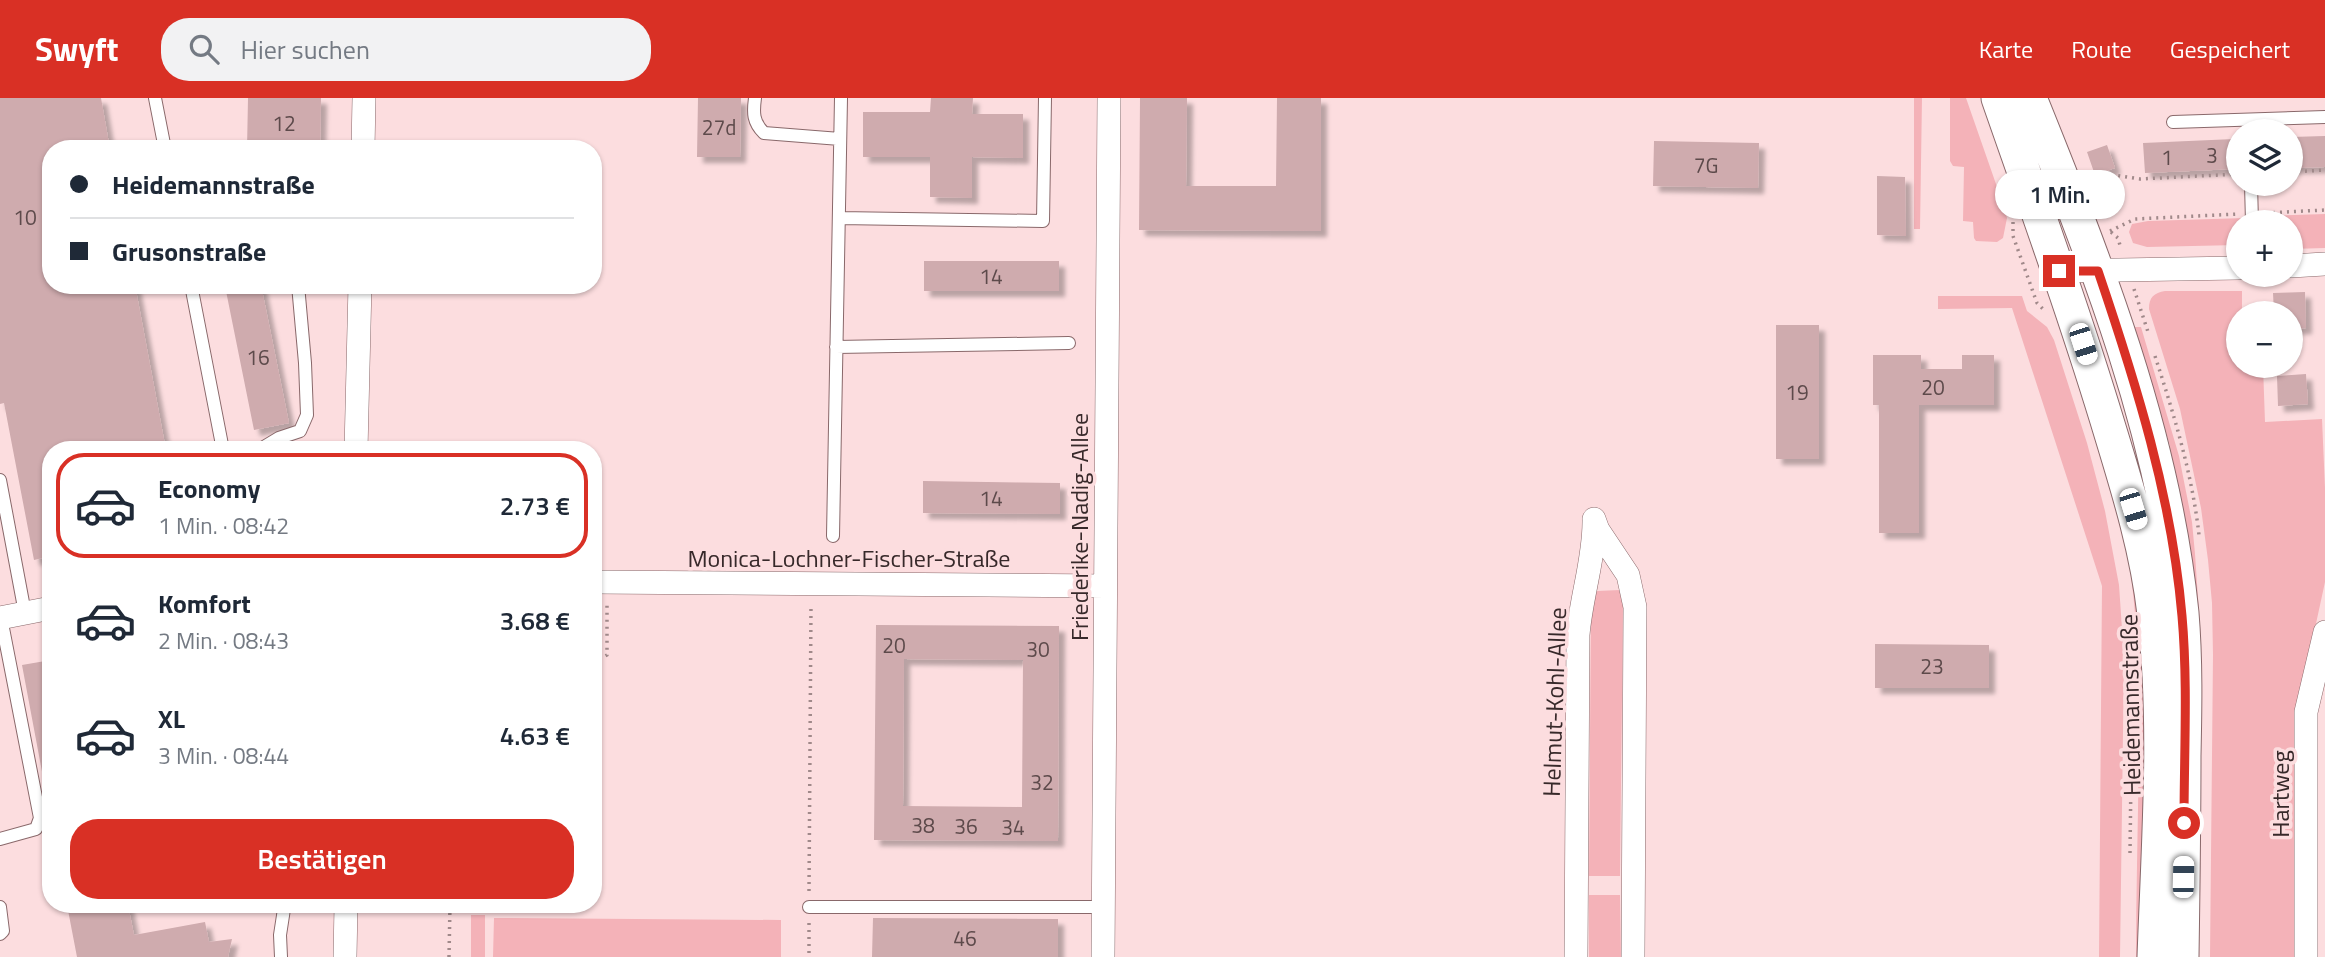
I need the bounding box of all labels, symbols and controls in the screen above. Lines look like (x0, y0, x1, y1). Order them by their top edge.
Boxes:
search box (161, 18, 651, 81)
text: Swyft (35, 24, 119, 74)
icon: search (185, 30, 223, 68)
text: Hier suchen (241, 30, 370, 69)
text: Karte (1979, 31, 2033, 67)
text: Route (2071, 31, 2132, 67)
text: Gespeichert (2170, 31, 2290, 67)
house number: 12 (272, 107, 296, 139)
house number: 27d (702, 111, 736, 143)
map controls (2226, 119, 2303, 378)
button: layers (2226, 119, 2303, 196)
house number: 3 (2206, 139, 2218, 171)
house number: 1 (2161, 141, 2173, 173)
house number: 7G (1694, 149, 1718, 181)
text: Heidemannstraße (112, 165, 315, 204)
callout: 1 Min. (1994, 170, 2124, 218)
text: 1 Min. (2029, 177, 2091, 212)
house number: 10 (13, 201, 37, 233)
button: + (2226, 210, 2303, 287)
text: Grusonstraße (112, 232, 266, 271)
route end (2043, 255, 2075, 287)
house number: 14 (979, 260, 1003, 292)
button: − (2226, 301, 2303, 378)
car (2067, 321, 2100, 367)
house number: 16 (246, 341, 270, 373)
house number: 20 (1921, 371, 1945, 403)
house number: 19 (1785, 376, 1809, 408)
street label: Friederike-Nadig-Allee (1061, 413, 1097, 641)
text: Economy (158, 469, 260, 508)
icon: car (74, 474, 137, 537)
house number: 14 (979, 482, 1003, 514)
text: 2.73 € (500, 486, 570, 525)
car (2117, 486, 2150, 532)
text: 1 Min. · 08:42 (158, 508, 289, 543)
street label: Monica-Lochner-Fischer-Straße (688, 540, 1011, 576)
text: Komfort (158, 584, 251, 623)
icon: car (74, 589, 137, 652)
text: 3.68 € (500, 601, 570, 640)
street label: Helmut-Kohl-Allee (1533, 607, 1575, 797)
street label: Heidemannstraße (2110, 614, 2150, 796)
text: 2 Min. · 08:43 (158, 623, 289, 658)
house number: 20 (882, 629, 906, 661)
house number: 30 (1026, 633, 1050, 665)
house number: 23 (1920, 650, 1944, 682)
text: XL (158, 699, 185, 738)
icon: car (74, 704, 137, 767)
text: 4.63 € (500, 716, 570, 755)
text: 3 Min. · 08:44 (158, 738, 289, 773)
street label: Hartweg (2262, 750, 2298, 838)
house number: 32 (1030, 766, 1054, 798)
route start (2168, 807, 2200, 839)
house number: 38 (911, 809, 935, 841)
house number: 36 (954, 810, 978, 842)
house number: 34 (1001, 811, 1025, 843)
button: Bestätigen (70, 819, 574, 899)
car (2173, 856, 2194, 898)
house number: 46 (953, 922, 977, 954)

